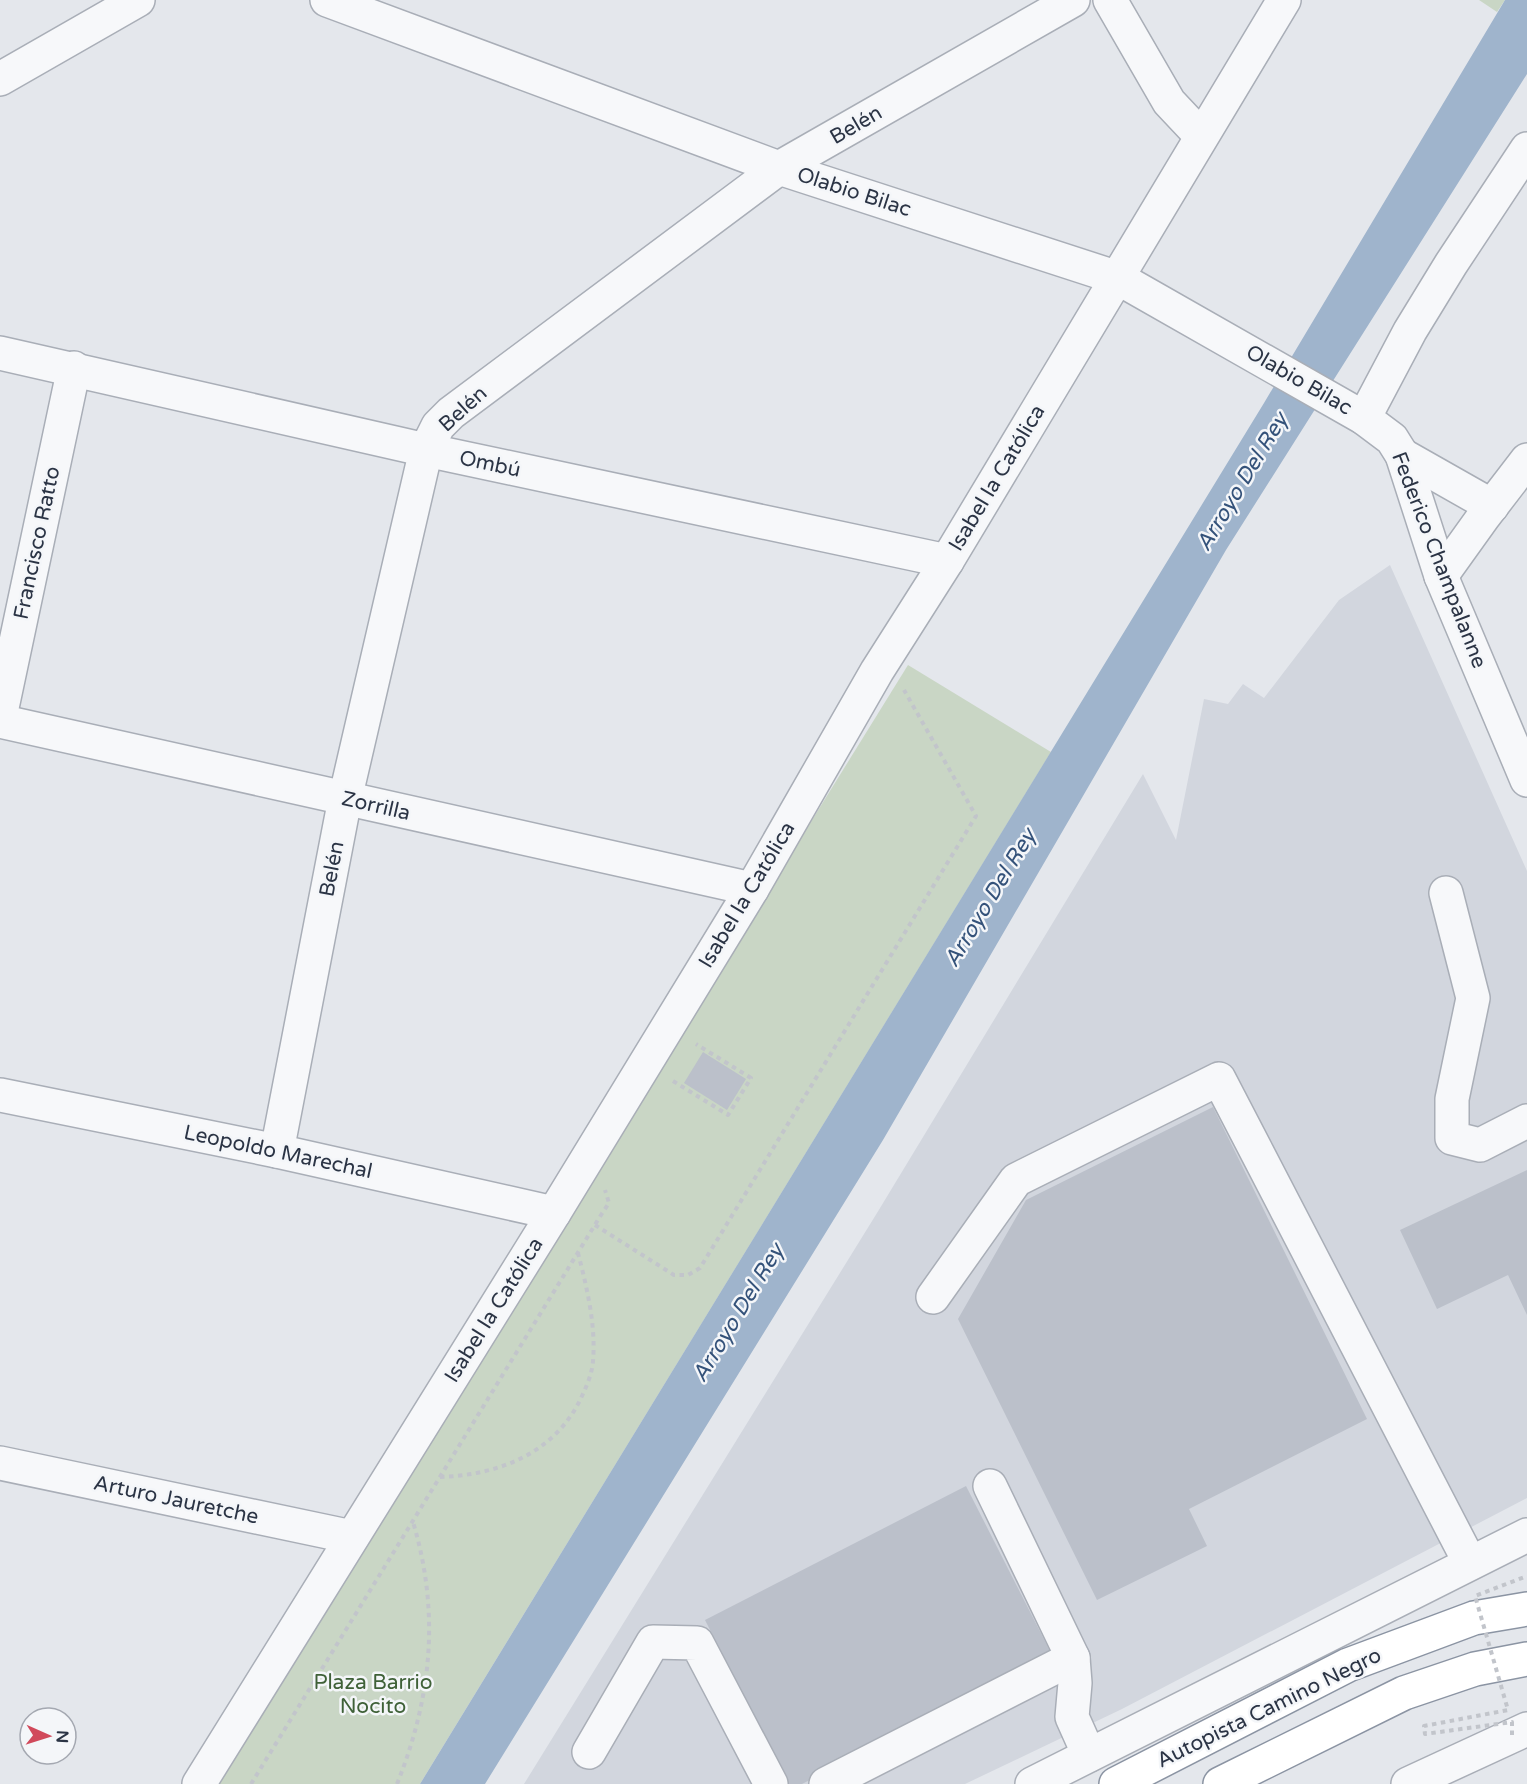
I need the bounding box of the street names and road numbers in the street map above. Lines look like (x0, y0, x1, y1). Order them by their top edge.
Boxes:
street label: Belén (825, 100, 887, 150)
street label: Olabio Bilac (794, 162, 914, 222)
street label: Olabio Bilac (1241, 340, 1357, 420)
street label: Belén (434, 381, 492, 437)
street label: Isabel la Católica (943, 400, 1051, 556)
street label: Ombú (457, 445, 523, 483)
street label: Federico Champalanne (1386, 448, 1492, 672)
street label: Francisco Ratto (9, 464, 65, 622)
street label: Zorrilla (339, 786, 413, 826)
street label: Isabel la Católica (693, 817, 801, 973)
street label: Belén (314, 839, 350, 899)
street label: Leopoldo Marechal (181, 1120, 375, 1184)
street label: Isabel la Católica (439, 1233, 549, 1387)
street label: Arturo Jauretche (91, 1470, 261, 1530)
street label: Autopista Camino Negro (1153, 1643, 1385, 1773)

